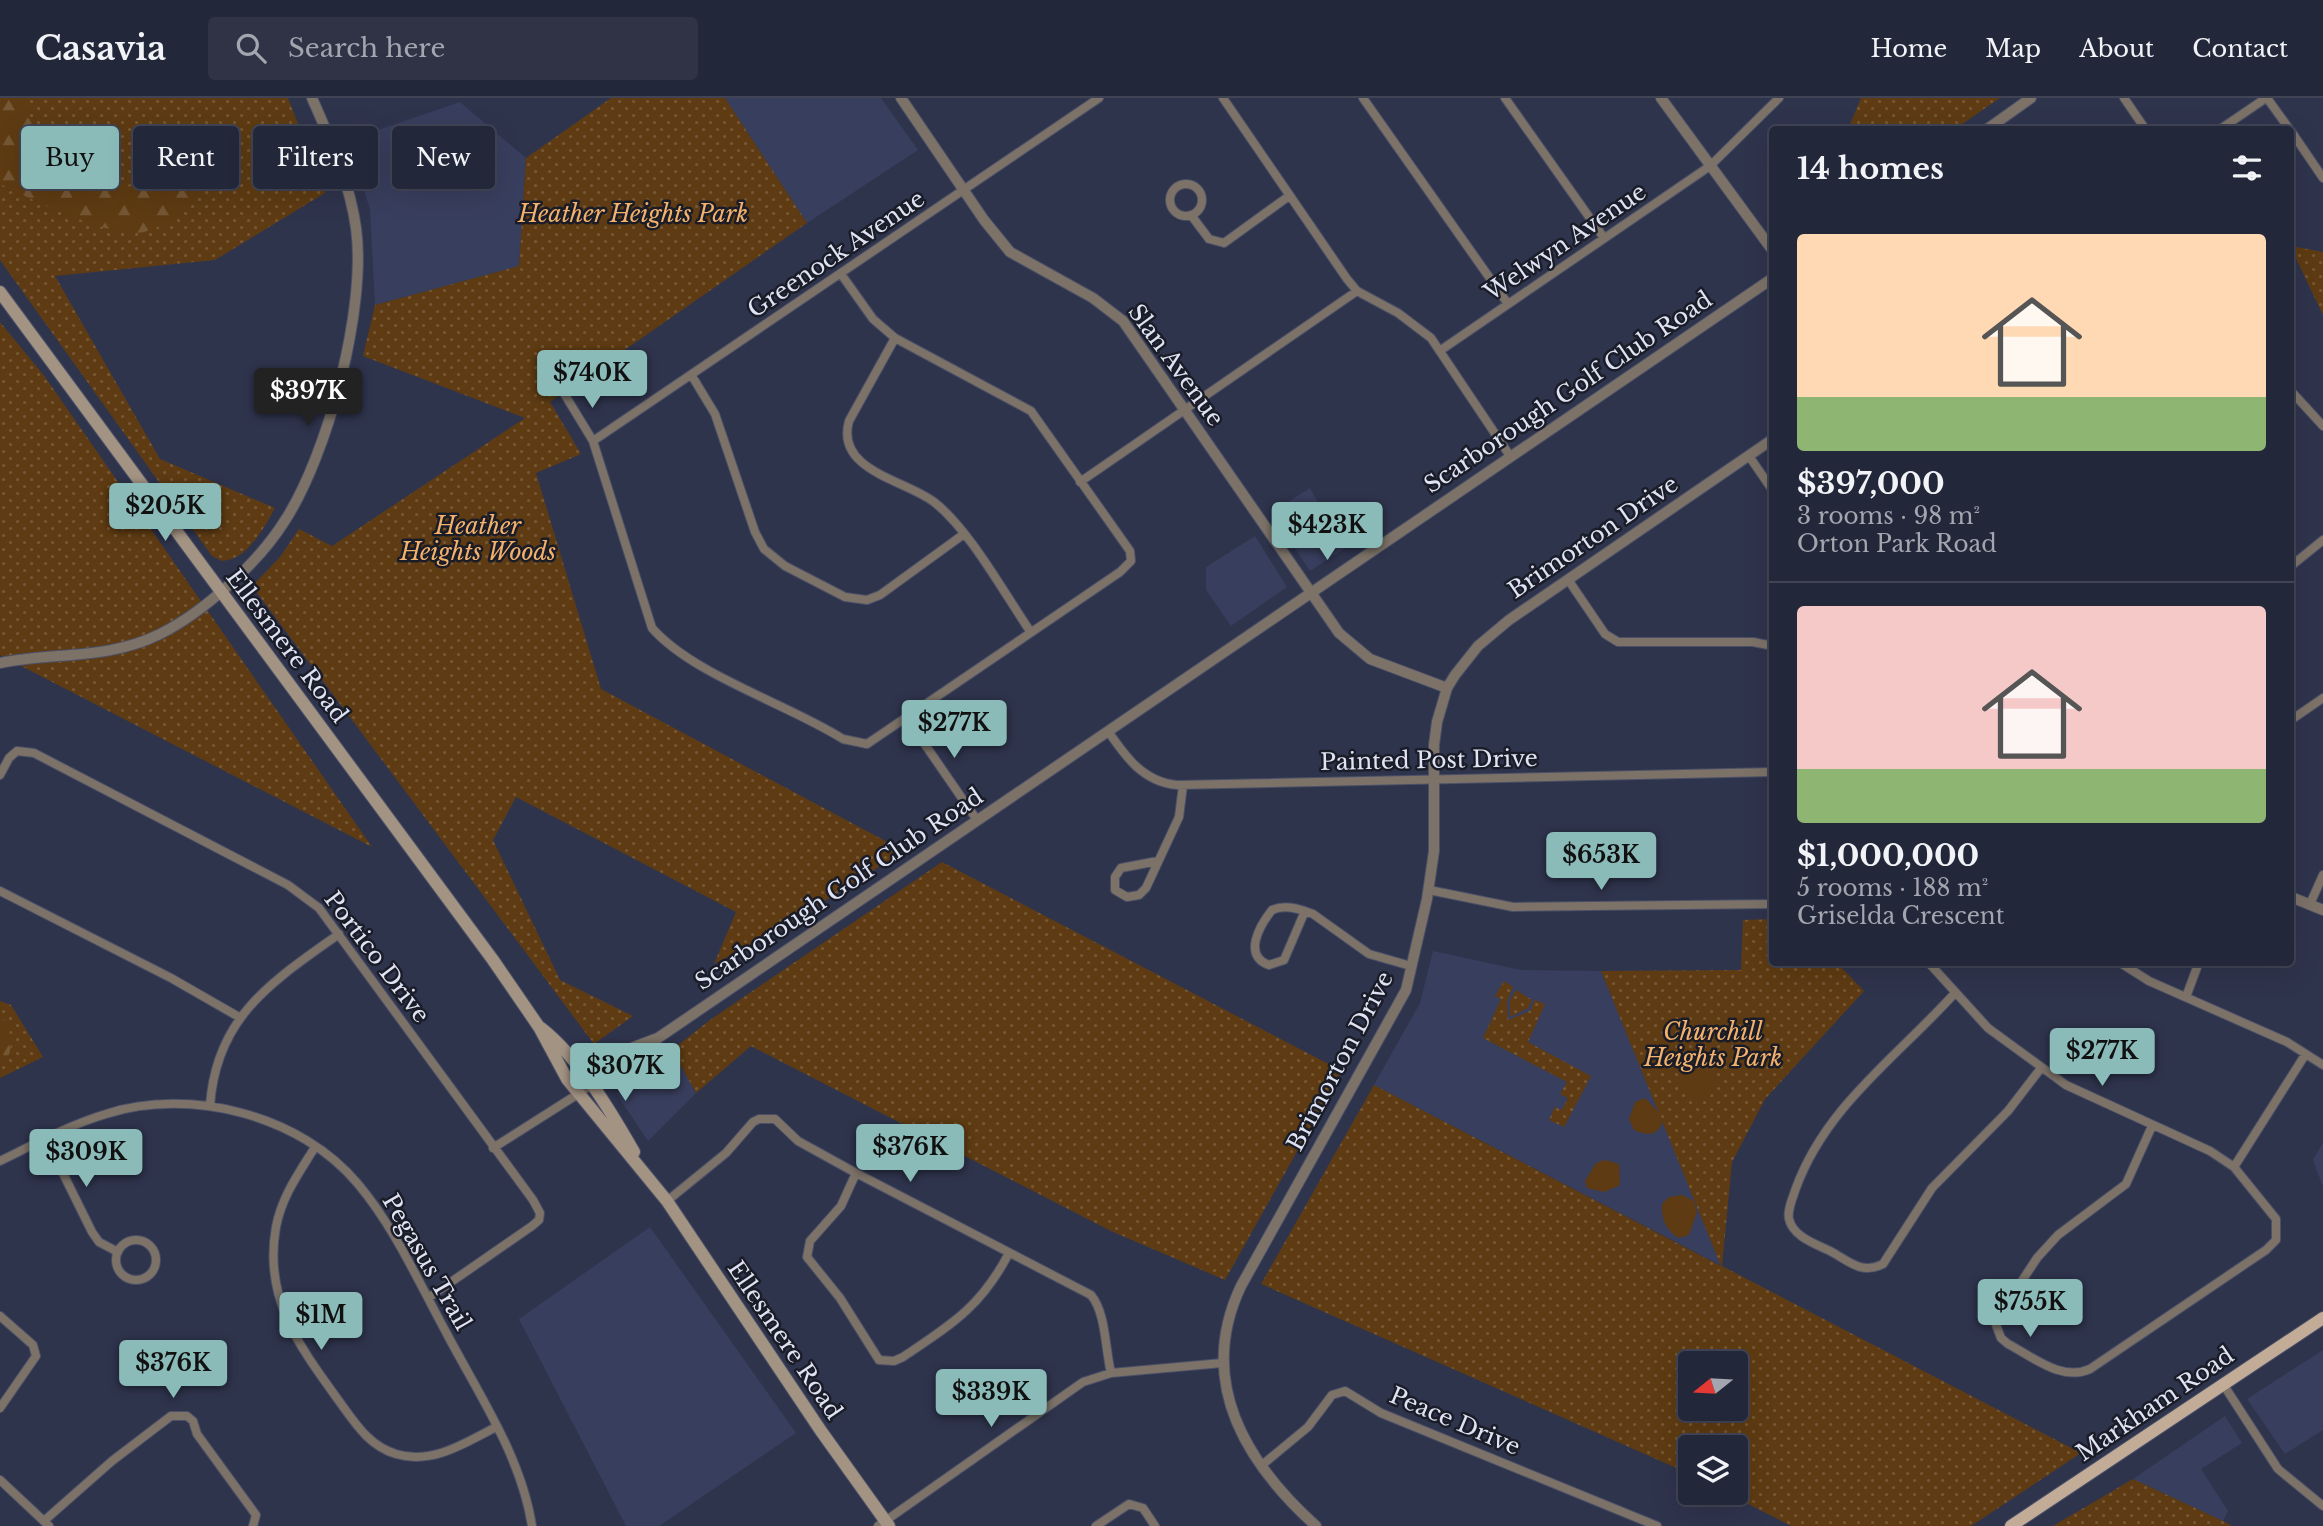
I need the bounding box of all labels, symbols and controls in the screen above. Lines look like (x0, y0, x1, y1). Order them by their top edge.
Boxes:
search box (208, 17, 698, 80)
text: Casavia (35, 28, 166, 69)
icon: search (232, 29, 270, 67)
text: Search here (288, 32, 445, 64)
text: Home (1871, 34, 1947, 63)
text: Map (1985, 34, 2041, 63)
text: About (2079, 34, 2154, 63)
text: Contact (2192, 34, 2288, 63)
chip: Buy (21, 126, 119, 189)
chip: Rent (133, 126, 239, 189)
chip: Filters (253, 126, 378, 189)
chip: New (392, 126, 495, 189)
icon: filters (2228, 149, 2266, 187)
text: 14 homes (1797, 150, 1944, 187)
street label: Welwyn Avenue (1478, 177, 1651, 307)
street label: Greenock Avenue (742, 184, 930, 324)
park label: Heather Heights Park (517, 200, 748, 228)
icon: home (1969, 279, 2095, 405)
street label: Scarborough Golf Club Road (1419, 285, 1717, 499)
street label: Slan Avenue (1122, 298, 1230, 432)
pin: $740K (543, 350, 641, 410)
text: $740K (553, 359, 631, 387)
pin: $397K (259, 368, 357, 428)
text: $397K (270, 377, 346, 405)
text: $397,000 (1797, 465, 1945, 502)
street label: Brimorton Drive (1503, 470, 1683, 604)
pin: $205K (116, 484, 214, 543)
text: $205K (125, 492, 205, 520)
text: 3 rooms · 98 m² (1797, 502, 1980, 530)
pin: $423K (1278, 503, 1376, 562)
text: $423K (1288, 511, 1366, 539)
park label: Heather Heights Woods (399, 512, 556, 566)
text: Orton Park Road (1797, 530, 1997, 558)
street label: Ellesmere Road (220, 564, 354, 728)
icon: home (1969, 651, 2095, 777)
pin: $277K (905, 700, 1003, 760)
text: $277K (918, 709, 990, 737)
street label: Painted Post Drive (1320, 744, 1538, 776)
street label: Scarborough Golf Club Road (690, 782, 988, 996)
pin: $653K (1552, 832, 1650, 892)
text: $1,000,000 (1797, 837, 1979, 874)
text: $653K (1562, 841, 1640, 869)
text: 5 rooms · 188 m² (1797, 874, 1988, 902)
street label: Portico Drive (318, 886, 436, 1028)
text: Griselda Crescent (1797, 902, 2004, 930)
street label: Brimorton Drive (1281, 967, 1399, 1155)
park label: Churchill Heights Park (1643, 1018, 1782, 1072)
pin: $277K (2053, 1028, 2151, 1088)
text: $277K (2066, 1037, 2138, 1065)
pin: $307K (576, 1044, 674, 1103)
text: $307K (586, 1052, 664, 1080)
pin: $376K (861, 1124, 959, 1184)
pin: $309K (37, 1130, 135, 1189)
text: $376K (872, 1133, 948, 1161)
text: $309K (45, 1138, 127, 1166)
street label: Pegasus Trail (377, 1189, 477, 1335)
street label: Ellesmere Road (722, 1256, 848, 1424)
pin: $755K (1981, 1280, 2079, 1339)
text: $755K (1994, 1288, 2066, 1316)
pin: $1M (287, 1292, 355, 1352)
text: $1M (295, 1301, 347, 1329)
pin: $376K (124, 1340, 222, 1400)
street label: Markham Road (2071, 1341, 2239, 1467)
text: $376K (135, 1349, 211, 1377)
north arrow (1678, 1351, 1748, 1421)
map controls (1678, 1351, 1748, 1505)
pin: $339K (942, 1370, 1040, 1429)
text: $339K (952, 1378, 1030, 1406)
street label: Peace Drive (1386, 1381, 1524, 1461)
button: layers (1678, 1435, 1748, 1505)

